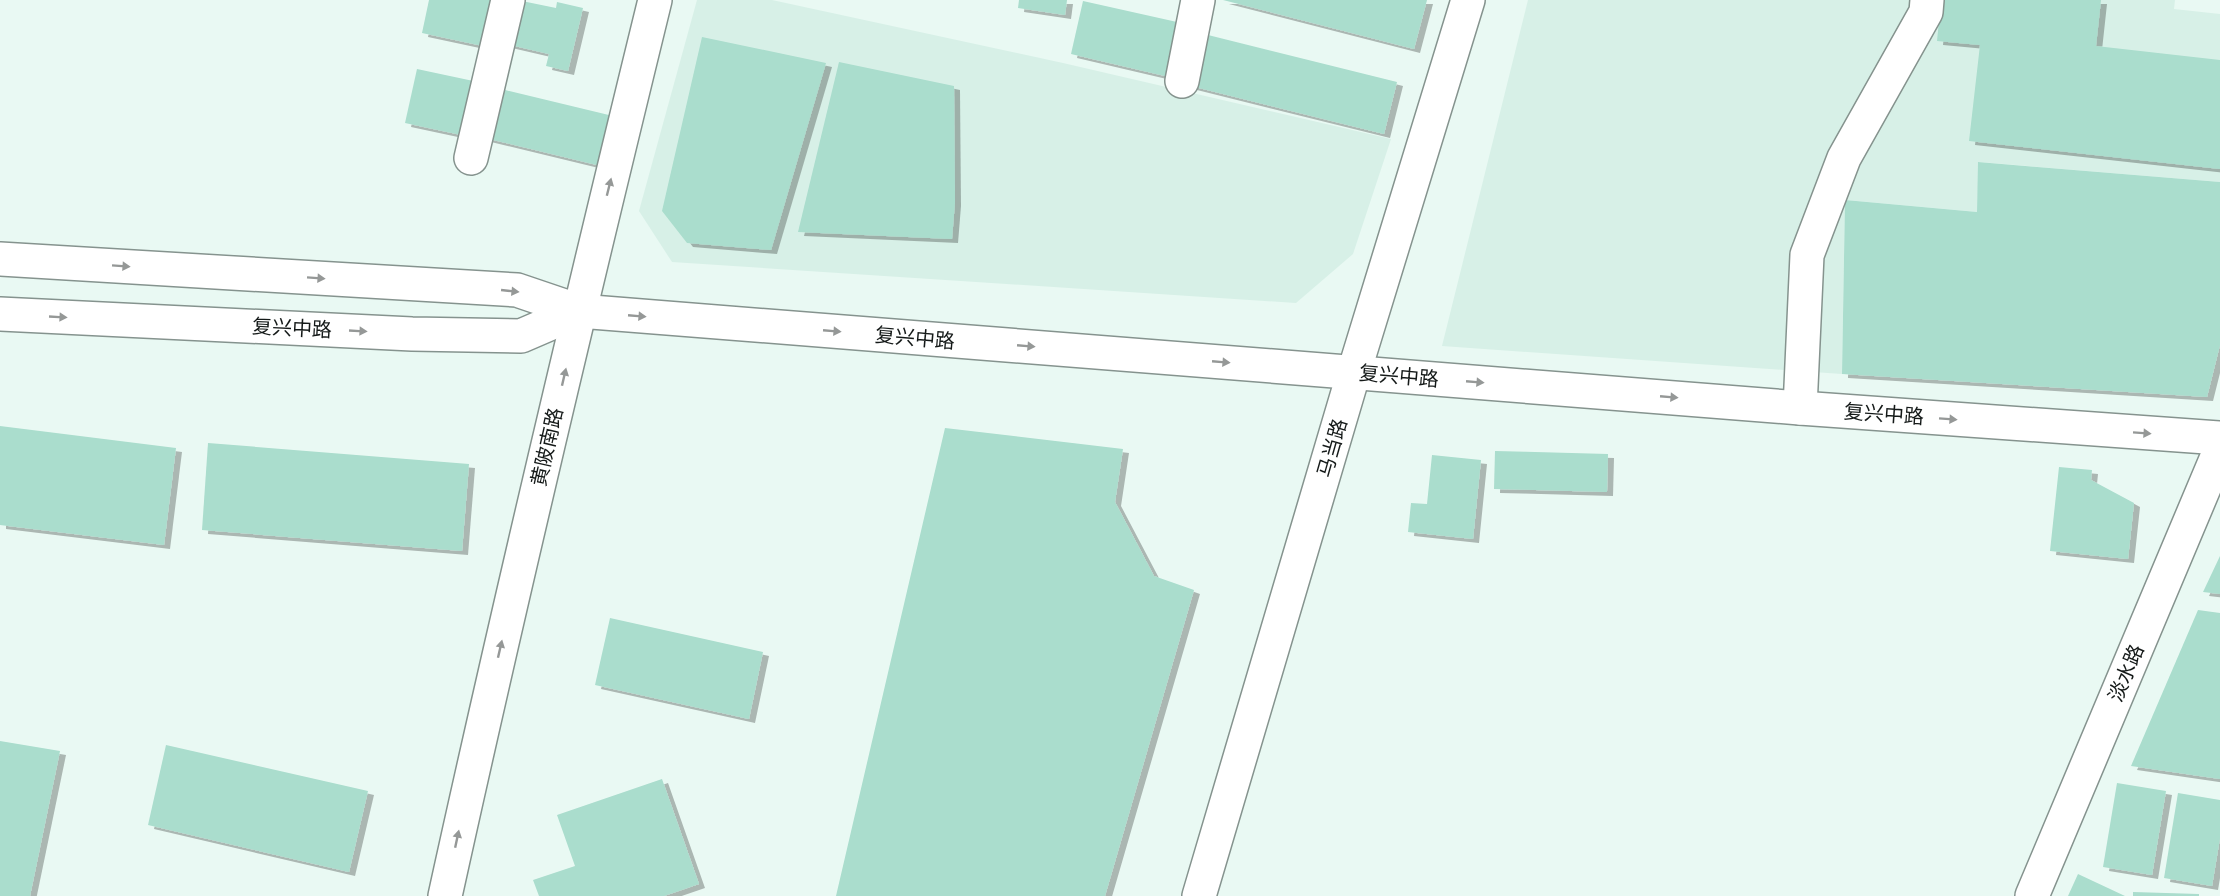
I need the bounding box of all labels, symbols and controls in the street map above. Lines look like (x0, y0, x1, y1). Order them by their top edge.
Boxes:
one-way arrow (605, 178, 615, 197)
one-way arrow (112, 261, 131, 271)
one-way arrow (306, 273, 325, 283)
one-way arrow (501, 286, 520, 295)
one-way arrow (628, 311, 647, 321)
one-way arrow (49, 312, 68, 321)
street label: 复兴中路 (251, 314, 333, 342)
street label: 复兴中路 (874, 323, 956, 353)
one-way arrow (822, 326, 841, 336)
one-way arrow (349, 327, 368, 336)
one-way arrow (1017, 342, 1036, 351)
one-way arrow (1211, 357, 1230, 367)
street label: 复兴中路 (1358, 361, 1440, 391)
one-way arrow (559, 368, 569, 386)
one-way arrow (1466, 377, 1485, 387)
one-way arrow (1660, 393, 1679, 402)
street label: 复兴中路 (1843, 399, 1925, 429)
street label: 黄陂南路 (526, 405, 568, 489)
one-way arrow (1938, 414, 1957, 423)
street label: 马当路 (1312, 416, 1352, 480)
one-way arrow (2133, 428, 2152, 438)
one-way arrow (496, 639, 505, 658)
street label: 淡水路 (2103, 641, 2149, 705)
one-way arrow (453, 829, 462, 848)

